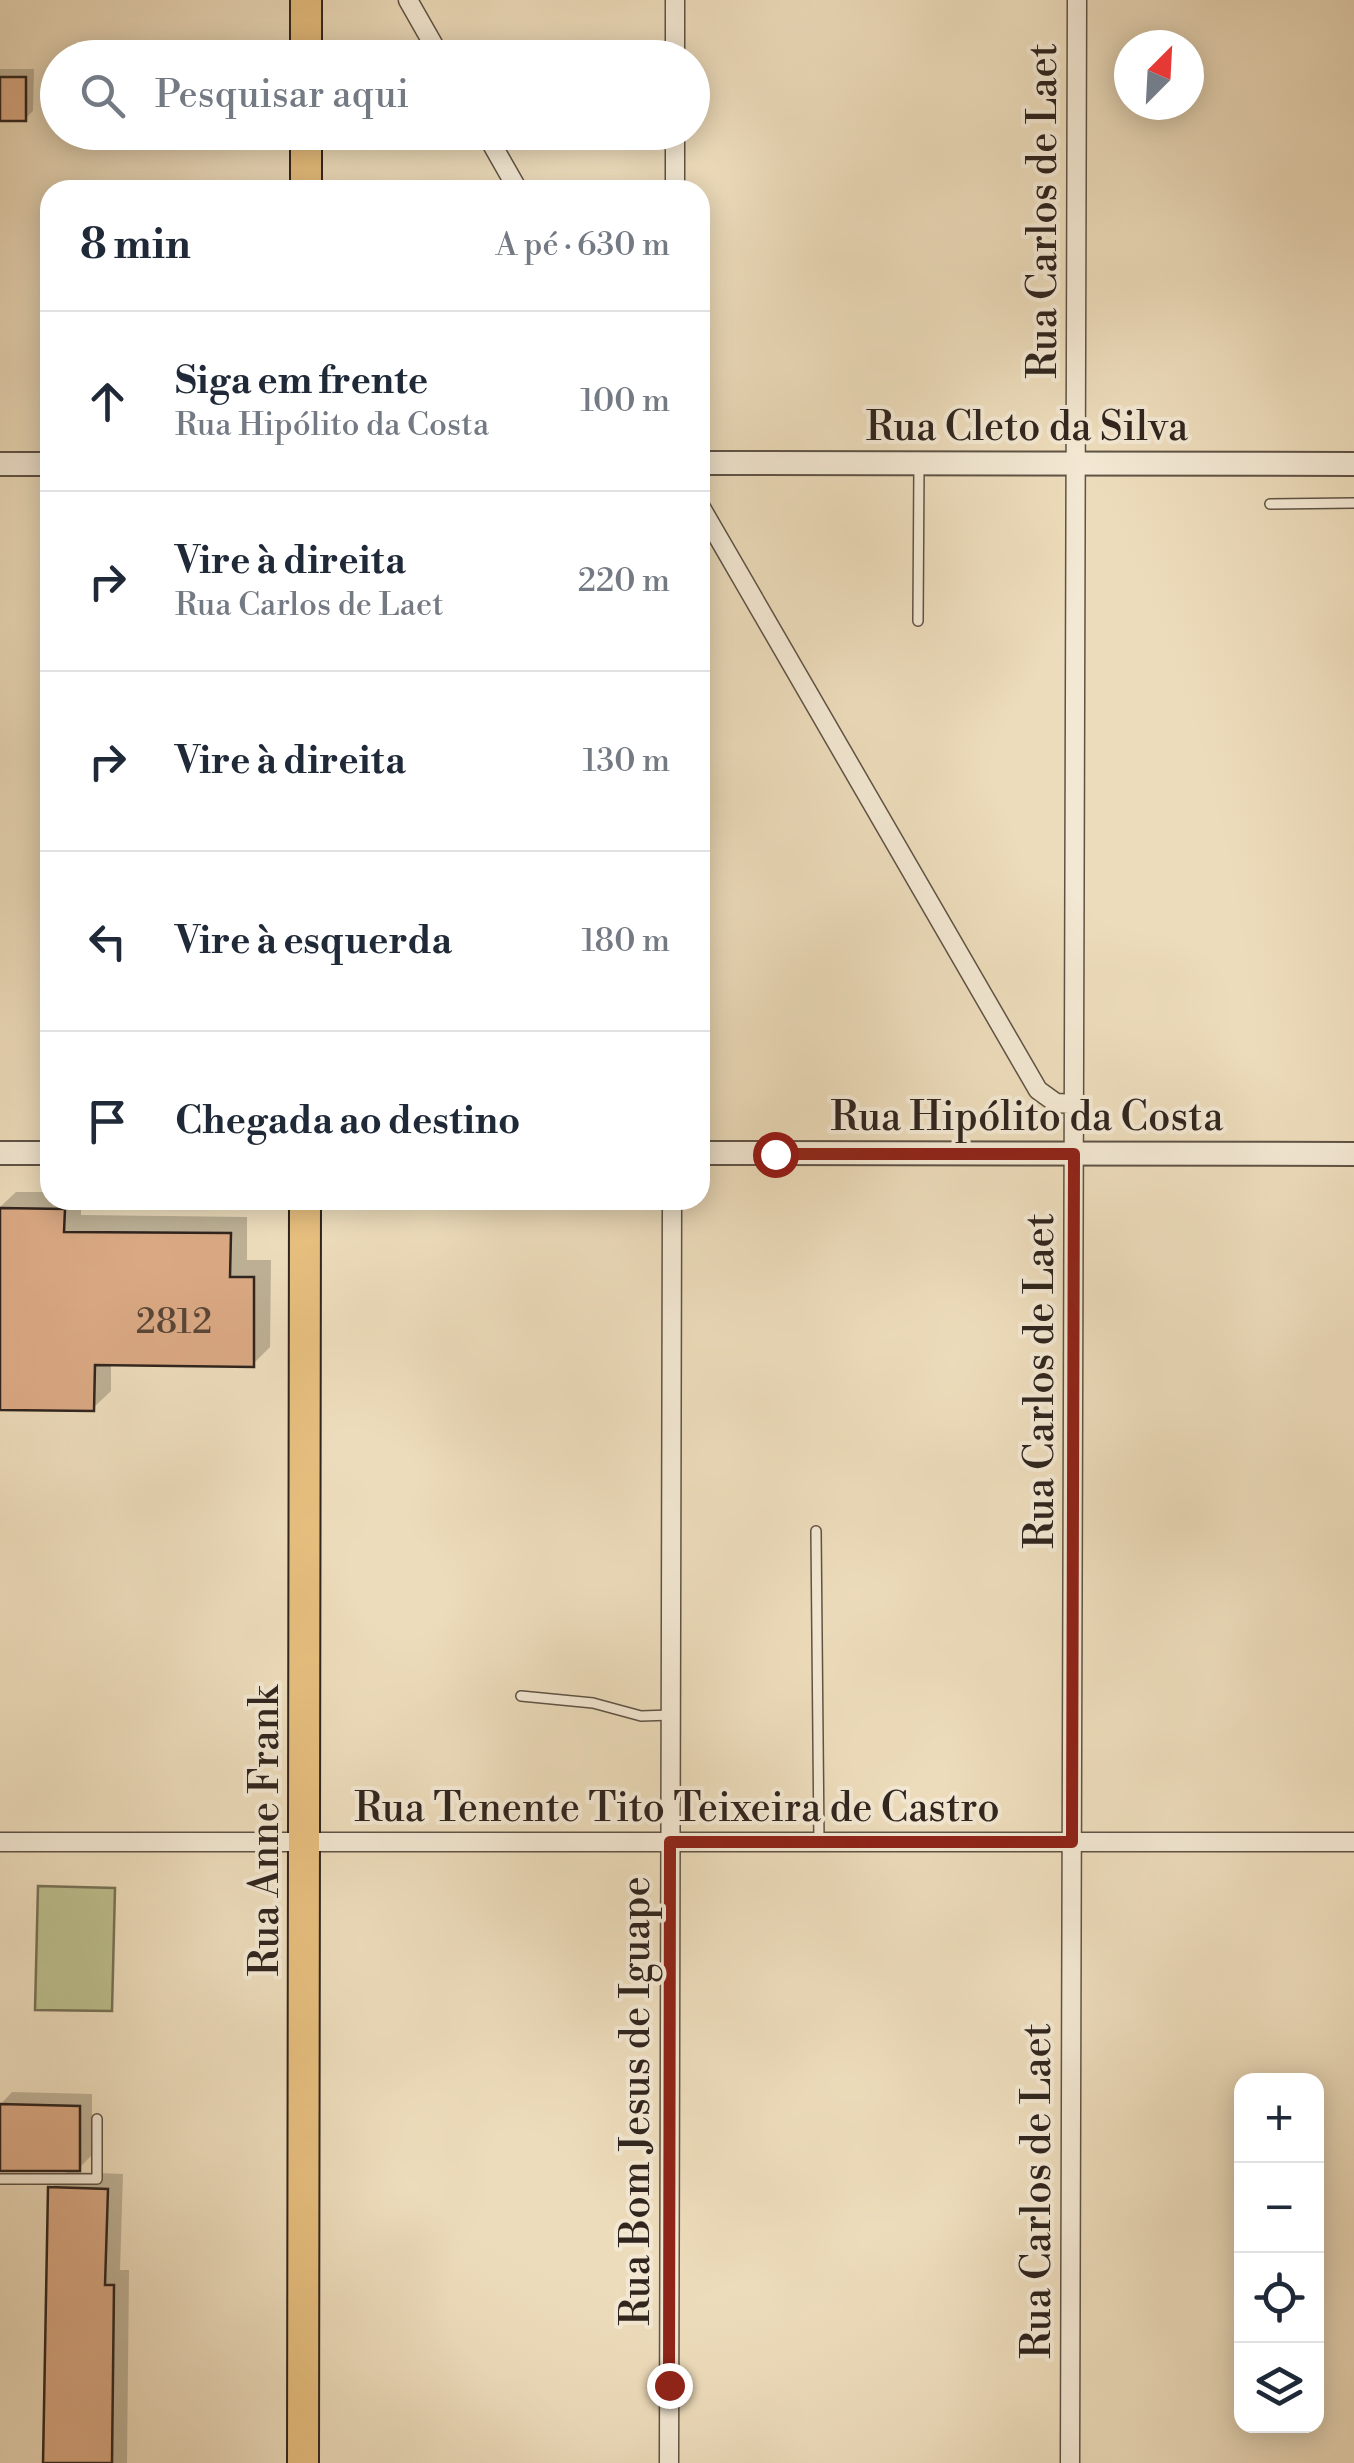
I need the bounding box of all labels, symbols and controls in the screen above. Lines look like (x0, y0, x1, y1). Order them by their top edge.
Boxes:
north arrow (1114, 30, 1204, 120)
search box (40, 40, 710, 150)
street label: Rua Carlos de Laet (1019, 43, 1069, 379)
icon: search (75, 68, 130, 123)
text: Pesquisar aqui (155, 72, 409, 119)
text: 8 min (80, 219, 191, 272)
text: A pé · 630 m (495, 225, 670, 265)
text: Siga em frente (175, 358, 428, 405)
icon: ahead (80, 374, 135, 429)
text: 100 m (580, 381, 670, 421)
street label: Rua Cleto da Silva (866, 403, 1189, 453)
text: Rua Hipólito da Costa (175, 405, 489, 445)
text: Vire à direita (175, 538, 406, 585)
icon: right (80, 554, 135, 609)
text: 220 m (578, 561, 670, 601)
text: Rua Carlos de Laet (175, 585, 443, 625)
icon: right (80, 734, 135, 789)
text: Vire à direita (175, 738, 406, 785)
text: 130 m (583, 741, 670, 781)
icon: left (80, 914, 135, 969)
text: Vire à esquerda (175, 918, 452, 965)
text: 180 m (581, 921, 670, 961)
street label: Rua Hipólito da Costa (831, 1093, 1224, 1143)
icon: arrive (80, 1094, 135, 1149)
text: Chegada ao destino (175, 1098, 521, 1145)
route start (753, 1132, 799, 1178)
street label: Rua Carlos de Laet (1016, 1213, 1066, 1549)
house number: 2812 (136, 1301, 212, 1344)
street label: Rua Anne Frank (241, 1684, 291, 1976)
street label: Rua Tenente Tito Teixeira de Castro (354, 1784, 1000, 1834)
street label: Rua Bom Jesus de Iguape (612, 1876, 663, 2326)
street label: Rua Carlos de Laet (1013, 2023, 1063, 2359)
map controls (1234, 2073, 1324, 2433)
button: + (1234, 2073, 1324, 2163)
button: − (1234, 2163, 1324, 2253)
button: locate (1234, 2253, 1324, 2343)
button: layers (1234, 2343, 1324, 2433)
route end (647, 2363, 693, 2409)

